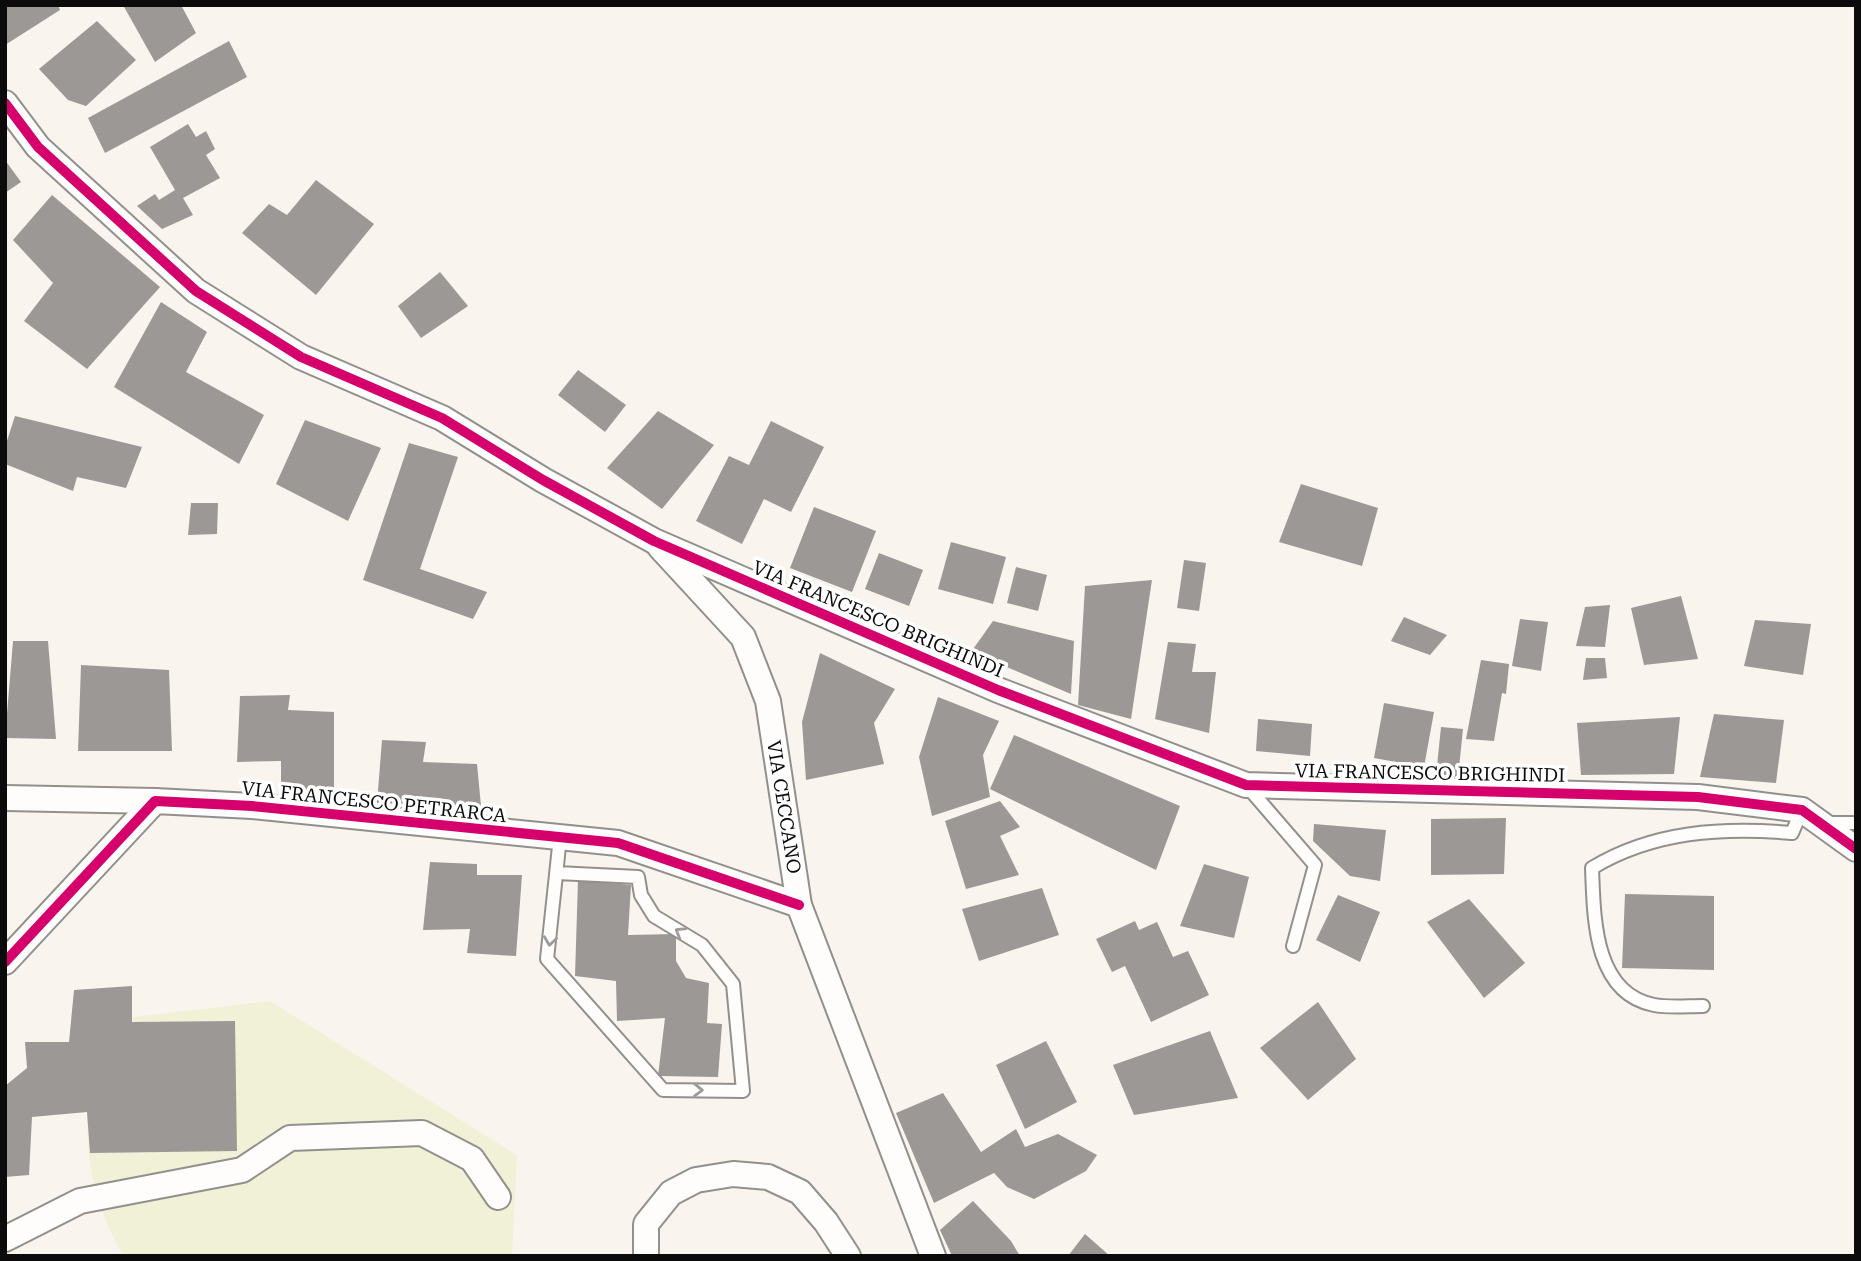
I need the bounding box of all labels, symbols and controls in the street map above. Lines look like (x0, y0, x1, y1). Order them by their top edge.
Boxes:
street label: VIA FRANCESCO BRIGHINDI (749, 556, 1007, 682)
street label: VIA CECCANO (762, 739, 806, 875)
street label: VIA FRANCESCO BRIGHINDI (1295, 759, 1565, 787)
street label: VIA FRANCESCO PETRARCA (240, 777, 508, 827)
one-way arrow (674, 927, 687, 940)
one-way arrow (543, 935, 558, 947)
one-way arrow (693, 1082, 704, 1098)

